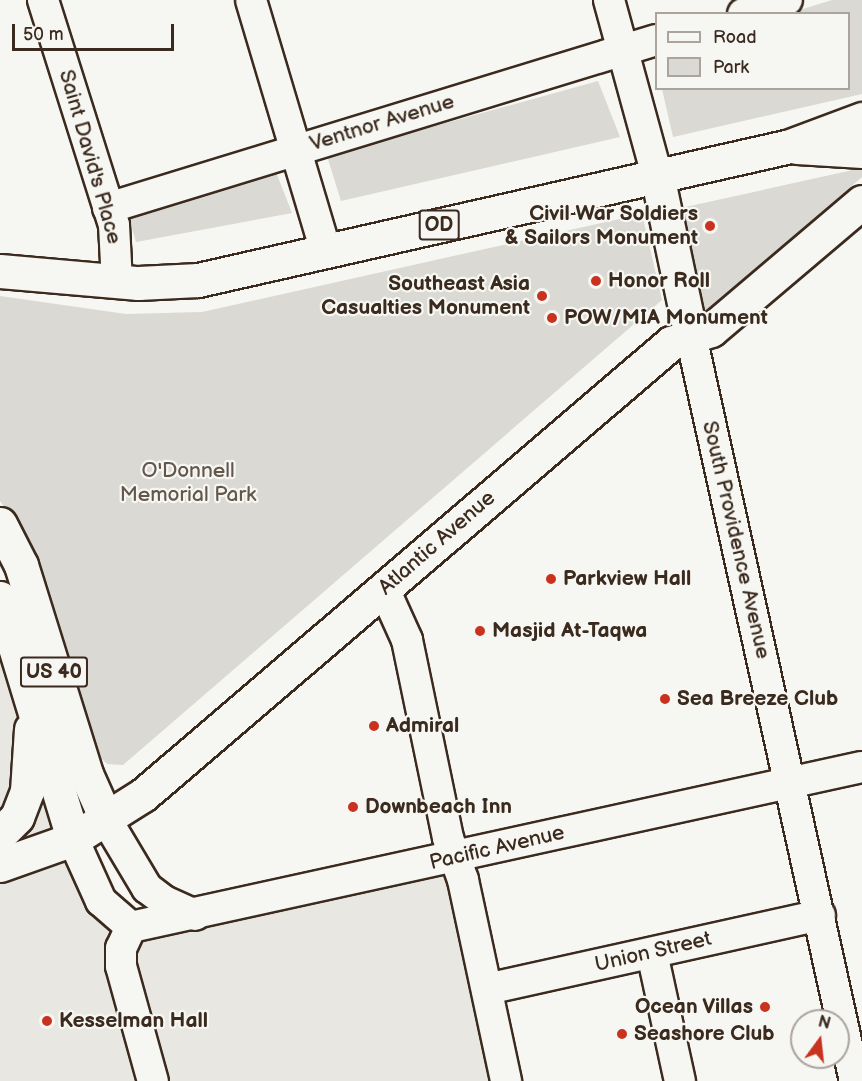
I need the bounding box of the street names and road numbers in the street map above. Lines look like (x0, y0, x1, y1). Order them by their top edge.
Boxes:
street label: Saint David's Place (53, 67, 127, 247)
street label: Ventnor Avenue (307, 89, 457, 157)
road number: OD (418, 208, 460, 242)
street label: South Providence Avenue (696, 419, 776, 661)
street label: Atlantic Avenue (374, 486, 500, 600)
road number: US 40 (20, 655, 88, 689)
street label: Pacific Avenue (427, 820, 567, 876)
street label: Union Street (592, 926, 714, 978)

